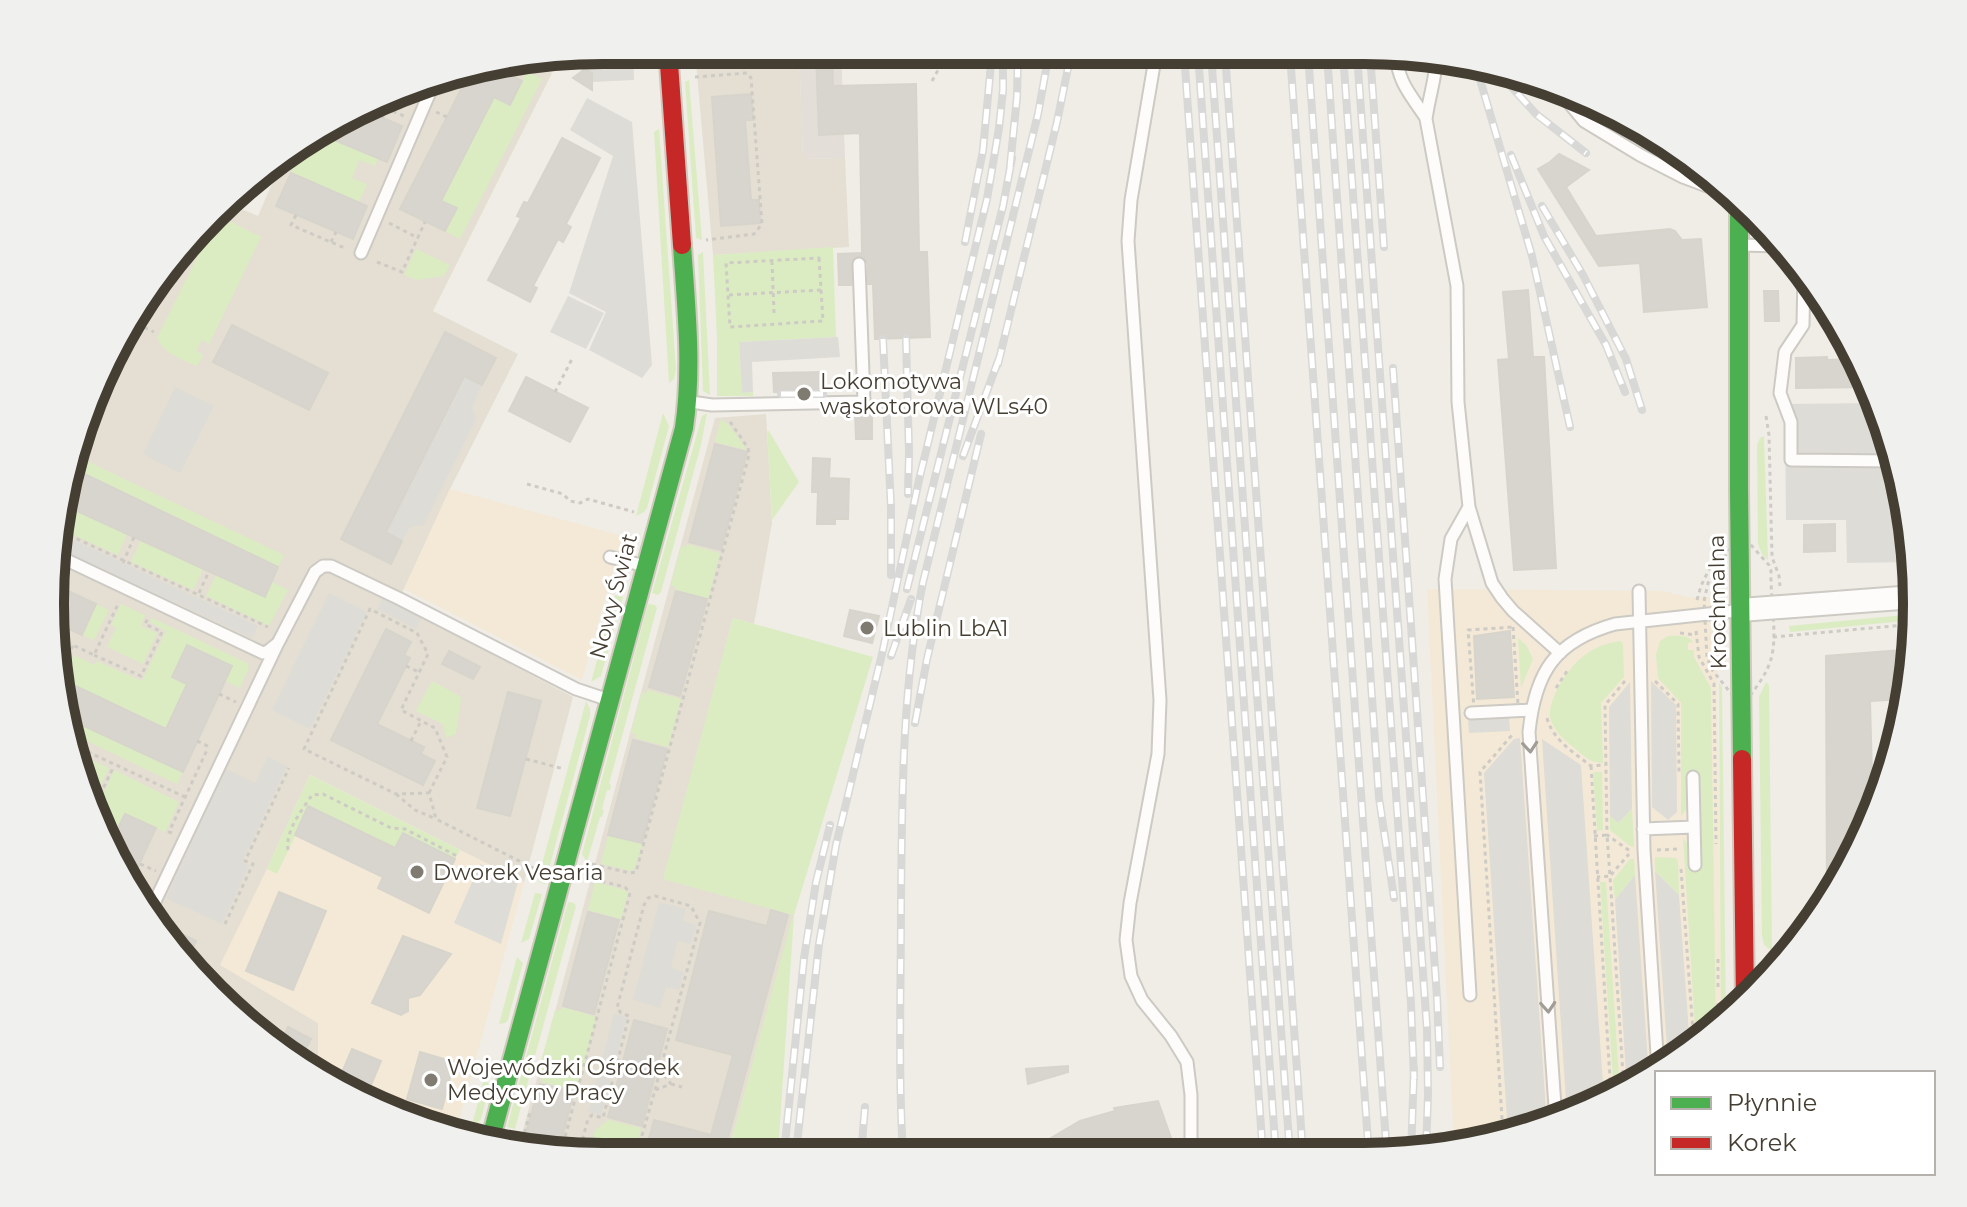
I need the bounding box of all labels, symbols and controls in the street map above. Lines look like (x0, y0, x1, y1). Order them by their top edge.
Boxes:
place label: Lokomotywa wąskotorowa WLs40 (820, 368, 1048, 420)
marker: Lokomotywa wąskotorowa WLs40 (795, 385, 813, 403)
street label: Nowy Świat (584, 530, 643, 662)
street label: Krochmalna (1703, 534, 1732, 670)
place label: Lublin LbA1 (883, 615, 1008, 642)
marker: Lublin LbA1 (858, 619, 876, 637)
one-way arrow (1521, 741, 1538, 754)
place label: Dworek Vesaria (433, 859, 603, 886)
marker: Dworek Vesaria (408, 863, 426, 881)
one-way arrow (1539, 1001, 1556, 1014)
place label: Wojewódzki Ośrodek Medycyny Pracy (447, 1054, 681, 1106)
marker: Wojewódzki Ośrodek Medycyny Pracy (422, 1071, 440, 1089)
legend (1655, 1071, 1935, 1175)
text: Płynnie (1727, 1088, 1817, 1117)
text: Korek (1727, 1128, 1797, 1157)

